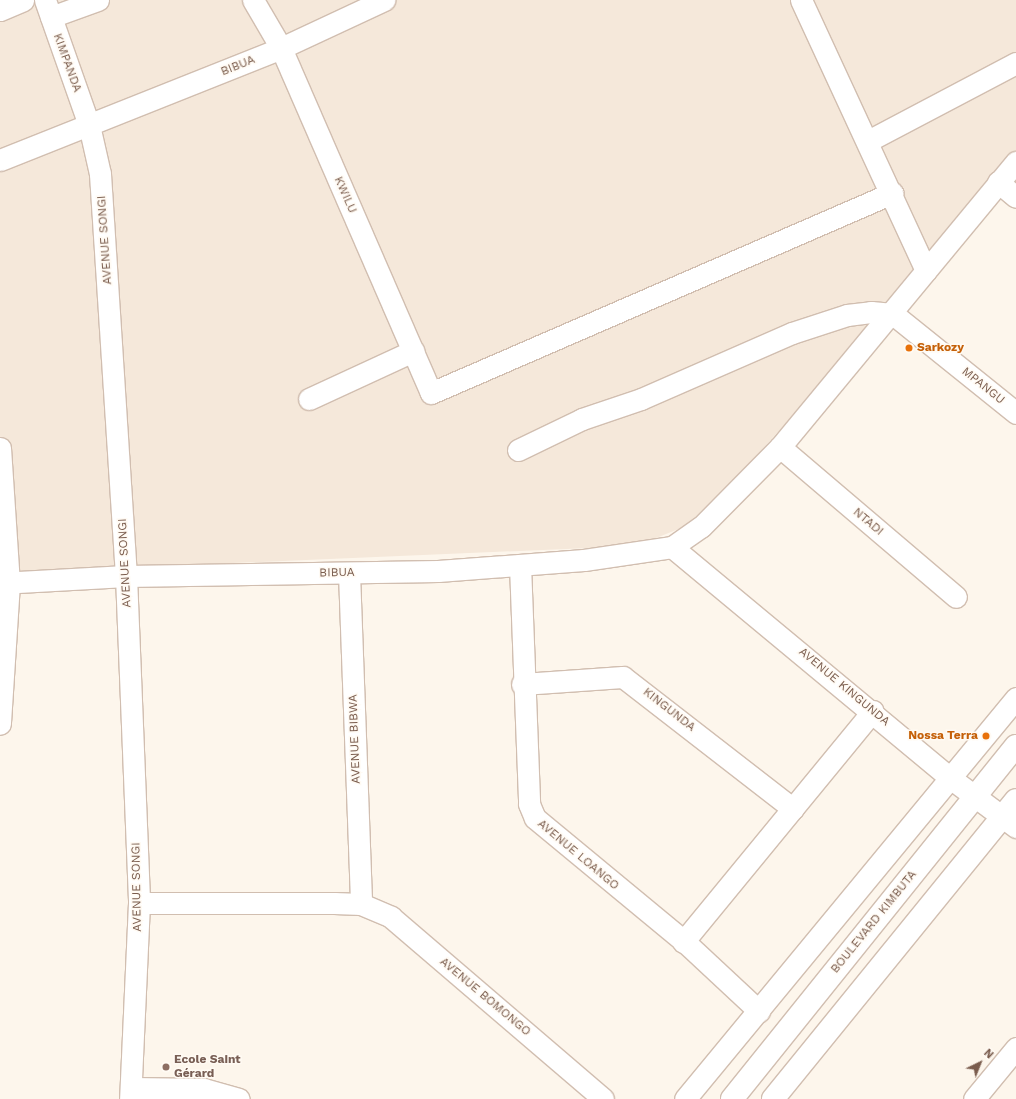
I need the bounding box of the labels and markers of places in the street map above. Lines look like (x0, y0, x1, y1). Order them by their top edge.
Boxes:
place label: Sarkozy (917, 341, 964, 355)
marker: Sarkozy (904, 343, 914, 353)
place label: Nossa Terra (908, 729, 978, 743)
marker: Nossa Terra (981, 731, 991, 741)
place label: Ecole Saint Gérard (174, 1053, 241, 1081)
marker: Ecole Saint Gérard (161, 1062, 171, 1072)

